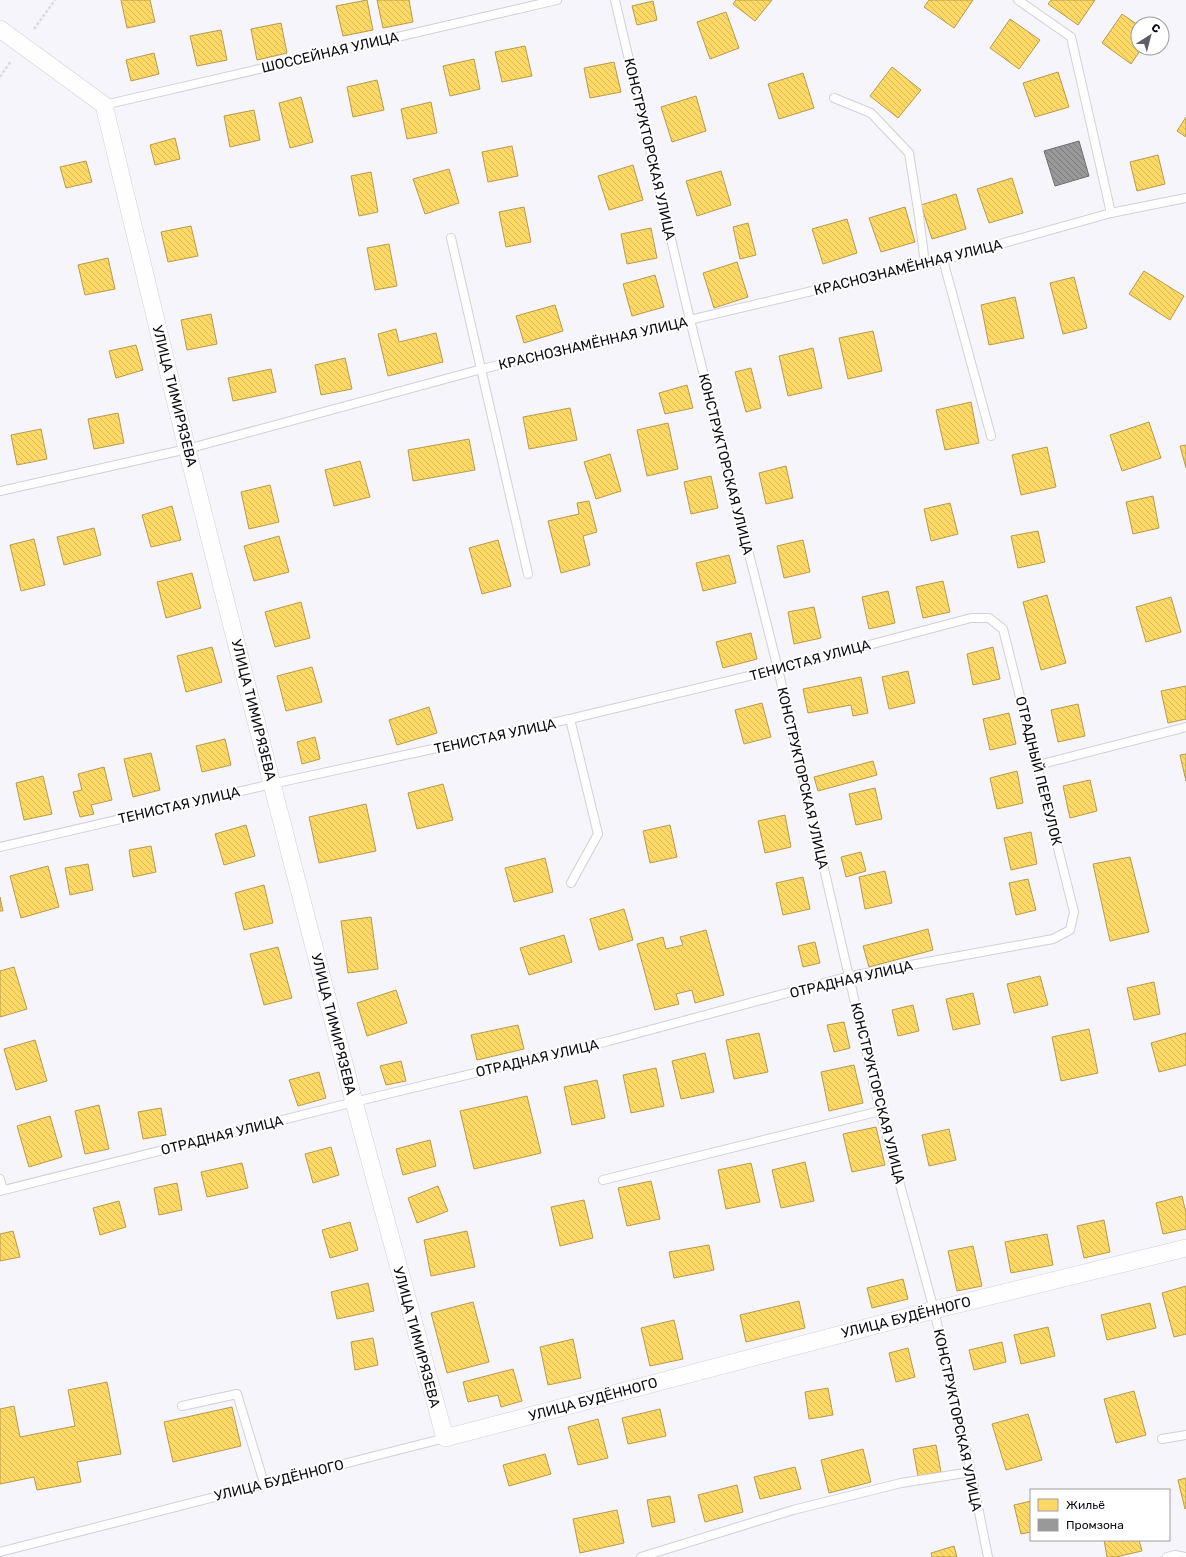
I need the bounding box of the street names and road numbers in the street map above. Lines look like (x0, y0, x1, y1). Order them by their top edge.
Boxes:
street label: ШОССЕЙНАЯ УЛИЦА (260, 27, 401, 77)
street label: КОНСТРУКТОРСКАЯ УЛИЦА (620, 56, 679, 242)
street label: КРАСНОЗНАМЁННАЯ УЛИЦА (812, 235, 1005, 299)
street label: КРАСНОЗНАМЁННАЯ УЛИЦА (497, 312, 690, 374)
street label: УЛИЦА ТИМИРЯЗЕВА (149, 324, 200, 469)
street label: КОНСТРУКТОРСКАЯ УЛИЦА (695, 372, 756, 557)
street label: ТЕНИСТАЯ УЛИЦА (748, 636, 873, 685)
street label: УЛИЦА ТИМИРЯЗЕВА (228, 638, 279, 783)
street label: КОНСТРУКТОРСКАЯ УЛИЦА (773, 685, 832, 871)
street label: ОТРАДНЫЙ ПЕРЕУЛОК (1012, 694, 1066, 848)
street label: ТЕНИСТАЯ УЛИЦА (433, 715, 558, 758)
street label: ТЕНИСТАЯ УЛИЦА (117, 783, 242, 828)
street label: УЛИЦА ТИМИРЯЗЕВА (308, 952, 359, 1097)
street label: ОТРАДНАЯ УЛИЦА (788, 957, 915, 1002)
street label: КОНСТРУКТОРСКАЯ УЛИЦА (847, 1001, 908, 1186)
street label: ОТРАДНАЯ УЛИЦА (474, 1036, 601, 1081)
street label: ОТРАДНАЯ УЛИЦА (159, 1112, 286, 1159)
street label: УЛИЦА ТИМИРЯЗЕВА (390, 1265, 444, 1410)
street label: УЛИЦА БУДЁННОГО (839, 1292, 973, 1342)
street label: КОНСТРУКТОРСКАЯ УЛИЦА (930, 1327, 985, 1514)
street label: УЛИЦА БУДЁННОГО (527, 1373, 659, 1425)
street label: УЛИЦА БУДЁННОГО (212, 1455, 346, 1505)

